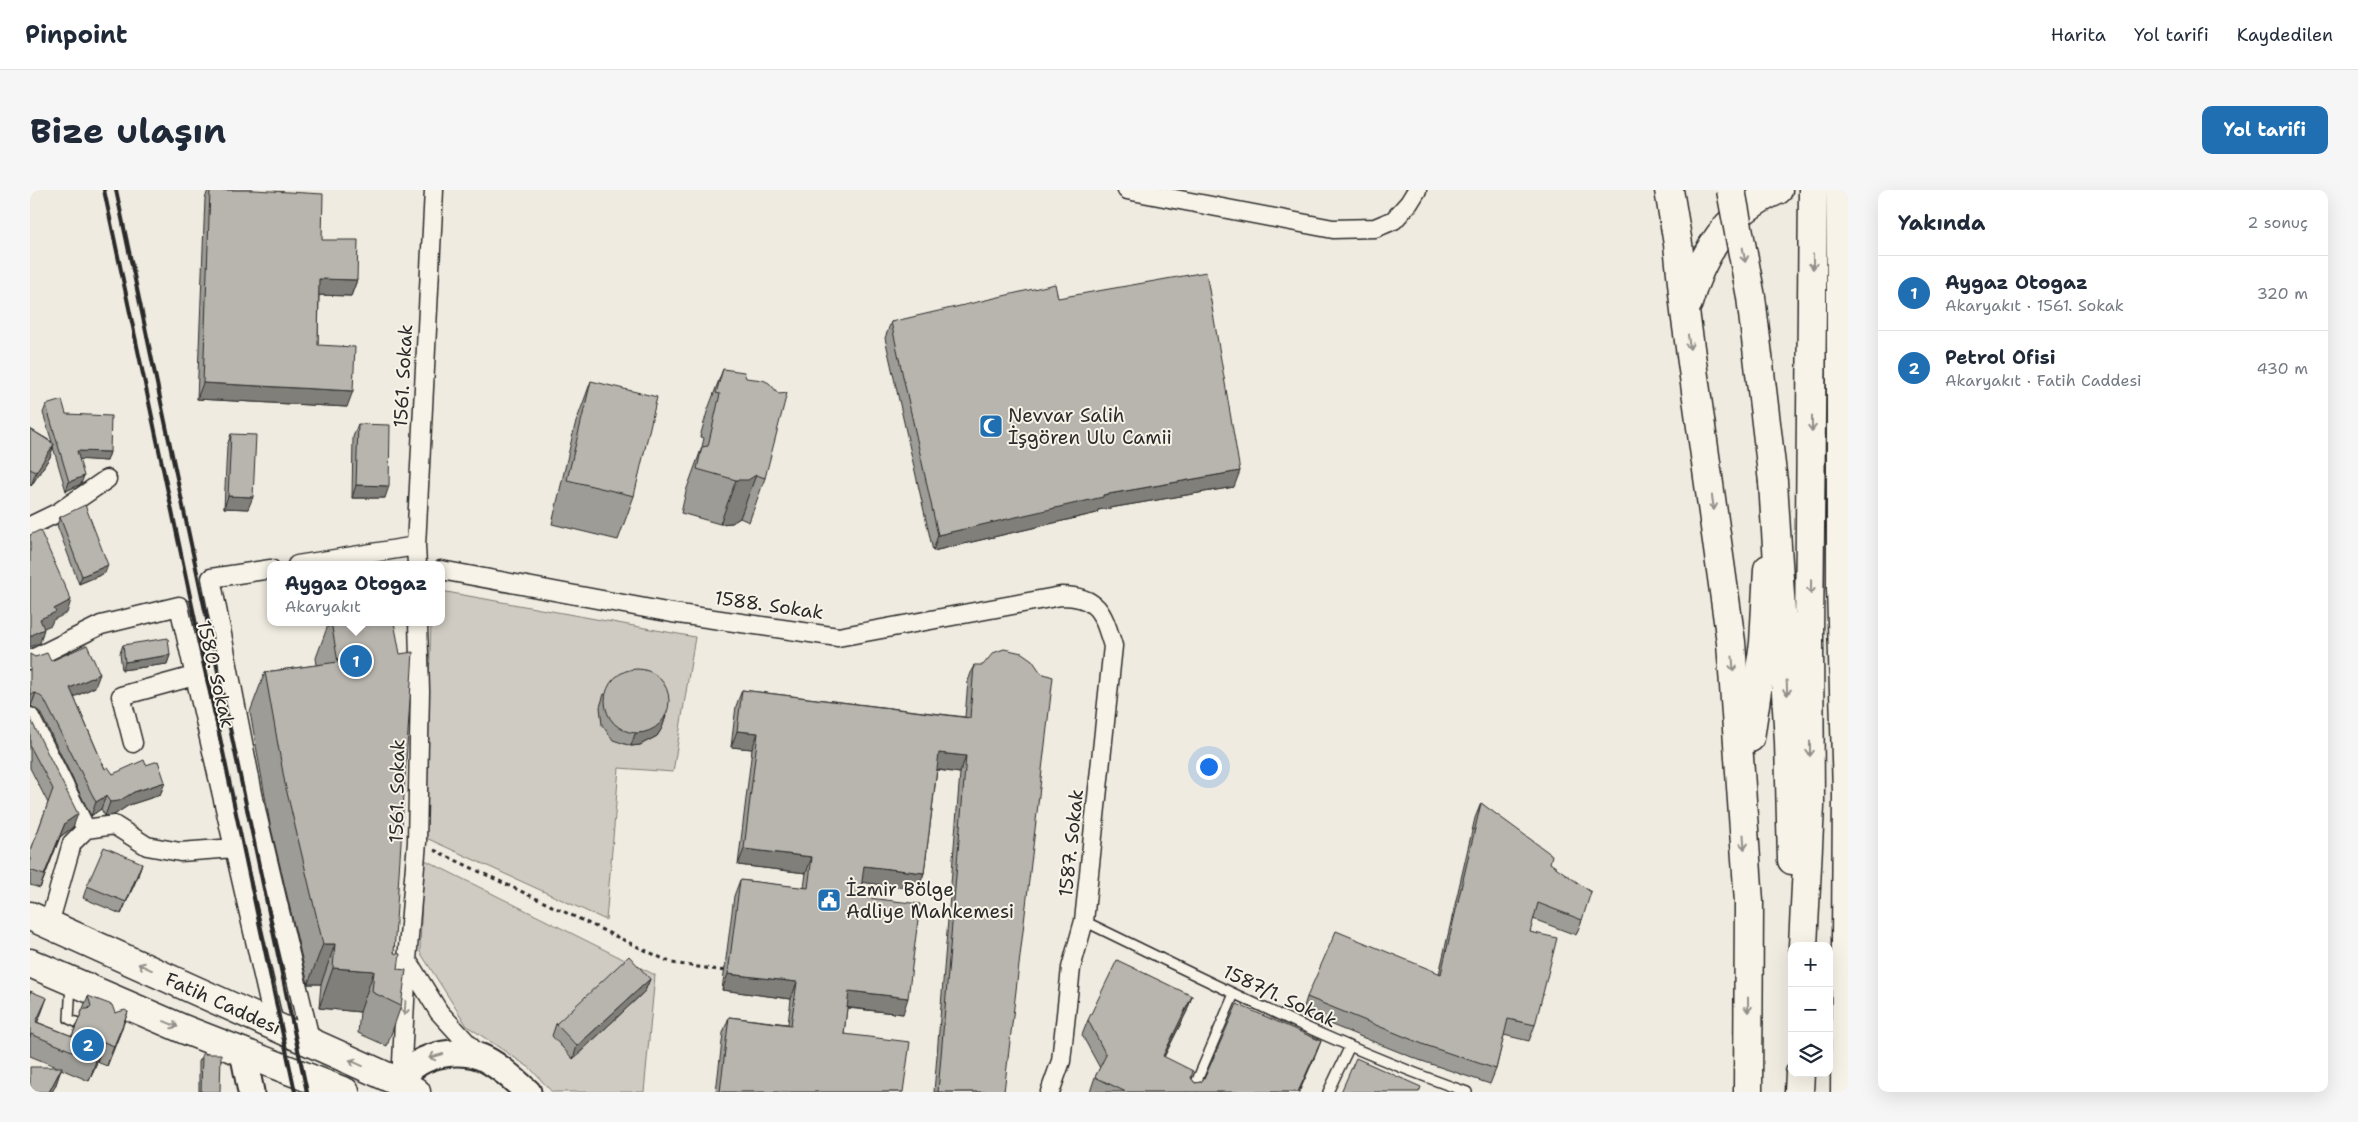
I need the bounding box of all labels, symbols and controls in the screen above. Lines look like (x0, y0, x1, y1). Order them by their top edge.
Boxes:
text: Pinpoint (25, 19, 127, 51)
text: Harita (2051, 23, 2106, 47)
text: Yol tarifi (2134, 23, 2209, 47)
text: Kaydedilen (2237, 23, 2333, 47)
button: Yol tarifi (2202, 106, 2328, 154)
text: Bize ulaşın (30, 107, 226, 154)
text: Yakında (1898, 209, 1985, 237)
text: 2 sonuç (2247, 212, 2308, 233)
one-way arrow (1739, 247, 1749, 263)
one-way arrow (1808, 254, 1818, 270)
text: Aygaz Otogaz (1945, 270, 2088, 295)
text: 1 (1910, 283, 1918, 304)
text: 320 m (2257, 283, 2308, 304)
text: Akaryakıt · 1561. Sokak (1945, 295, 2124, 316)
street label: 1561. Sokak (388, 324, 418, 428)
one-way arrow (1685, 334, 1695, 350)
text: Petrol Ofisi (1945, 345, 2056, 370)
text: 2 (1908, 358, 1920, 379)
text: 430 m (2257, 358, 2308, 379)
text: Akaryakıt · Fatih Caddesi (1945, 370, 2142, 391)
place label: Nevvar Salih İşgören Ulu Camii (1008, 403, 1172, 450)
mosque icon: Nevvar Salih İşgören Ulu Camii (978, 413, 1004, 439)
one-way arrow (1808, 416, 1817, 432)
one-way arrow (1708, 495, 1718, 511)
popup (267, 561, 445, 626)
text: Aygaz Otogaz (285, 571, 427, 596)
one-way arrow (1806, 579, 1815, 595)
street label: 1588. Sokak (713, 585, 825, 625)
text: Akaryakıt (285, 596, 361, 617)
street label: 1580. Sokak (191, 618, 241, 730)
pin: 1 (340, 642, 372, 680)
one-way arrow (1728, 656, 1738, 672)
one-way arrow (1782, 680, 1791, 696)
street label: 1561. Sokak (384, 739, 410, 843)
one-way arrow (1805, 741, 1815, 757)
your location (1196, 754, 1222, 780)
street label: 1587. Sokak (1053, 788, 1089, 898)
one-way arrow (1740, 834, 1749, 850)
place label: İzmir Bölge Adliye Mahkemesi (846, 877, 1014, 924)
public building icon: İzmir Bölge Adliye Mahkemesi (816, 887, 842, 913)
map controls (1788, 942, 1833, 1077)
button: + (1788, 942, 1833, 987)
street label: 1587/1. Sokak (1219, 959, 1341, 1033)
one-way arrow (137, 961, 152, 971)
street label: Fatih Caddesi (161, 966, 285, 1040)
button: − (1788, 987, 1833, 1032)
one-way arrow (1743, 996, 1753, 1012)
one-way arrow (400, 1000, 409, 1016)
one-way arrow (163, 1019, 178, 1029)
pin: 2 (72, 1026, 104, 1064)
button: layers (1788, 1032, 1833, 1077)
one-way arrow (428, 1052, 444, 1062)
one-way arrow (349, 1057, 364, 1067)

